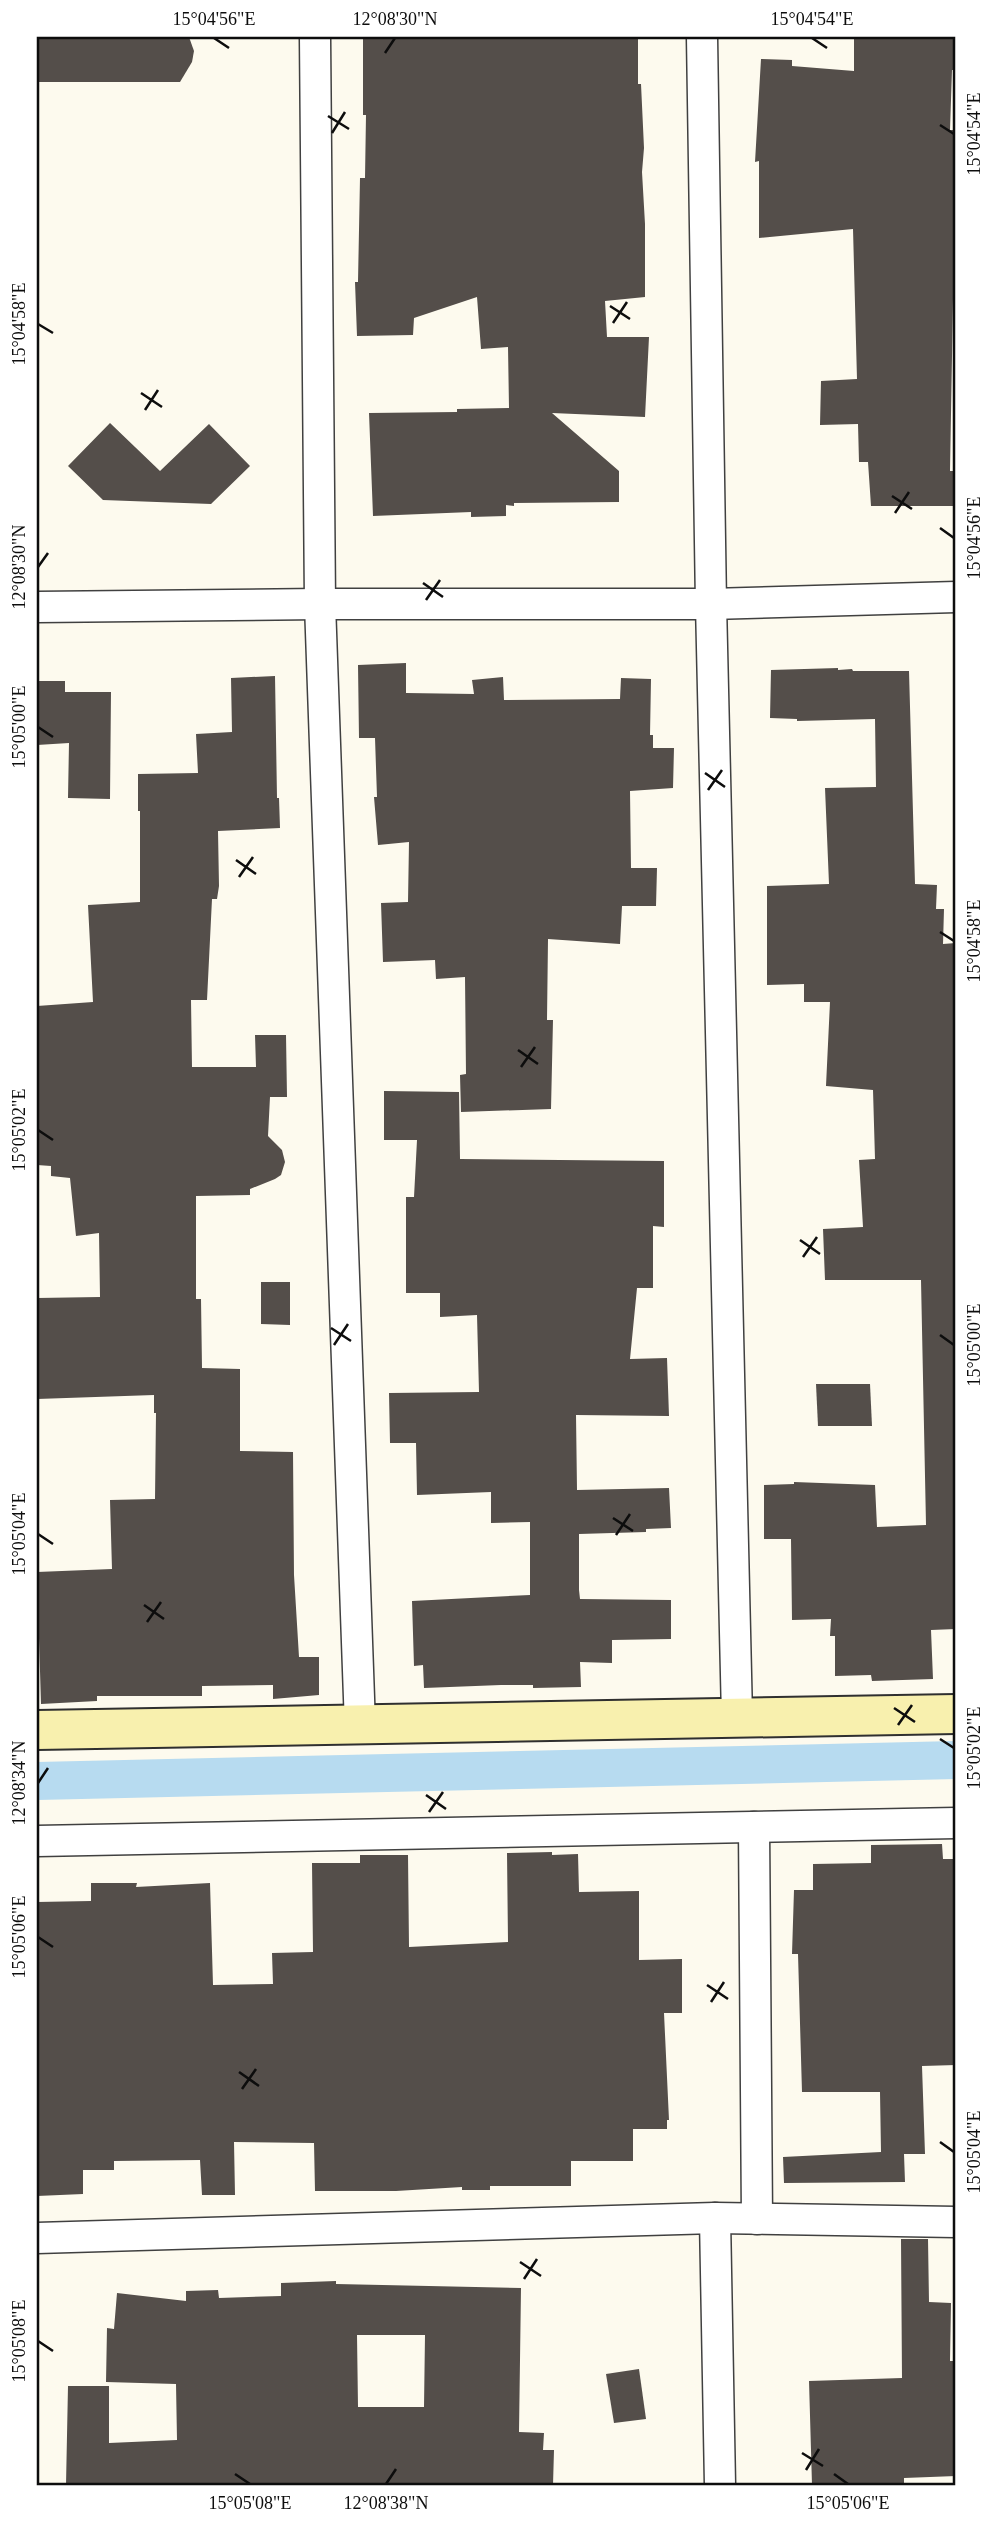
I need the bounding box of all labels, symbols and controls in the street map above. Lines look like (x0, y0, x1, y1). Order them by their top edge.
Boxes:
text: 15°04'56"E (173, 9, 255, 29)
text: 12°08'30"N (353, 9, 437, 29)
text: 15°04'54"E (771, 9, 853, 29)
text: 15°04'54"E (964, 93, 984, 175)
text: 15°04'58"E (9, 283, 29, 365)
text: 15°04'56"E (964, 497, 984, 579)
text: 12°08'30"N (9, 525, 29, 609)
text: 15°05'00"E (9, 686, 29, 768)
text: 15°04'58"E (964, 900, 984, 982)
text: 15°05'02"E (9, 1089, 29, 1171)
text: 15°05'00"E (964, 1304, 984, 1386)
text: 15°05'04"E (9, 1493, 29, 1575)
text: 15°05'02"E (964, 1707, 984, 1789)
text: 12°08'34"N (9, 1741, 29, 1825)
text: 15°05'06"E (9, 1896, 29, 1978)
text: 15°05'04"E (964, 2111, 984, 2193)
text: 15°05'08"E (9, 2300, 29, 2382)
text: 15°05'08"E (209, 2493, 291, 2513)
text: 12°08'38"N (344, 2493, 428, 2513)
text: 15°05'06"E (807, 2493, 889, 2513)

